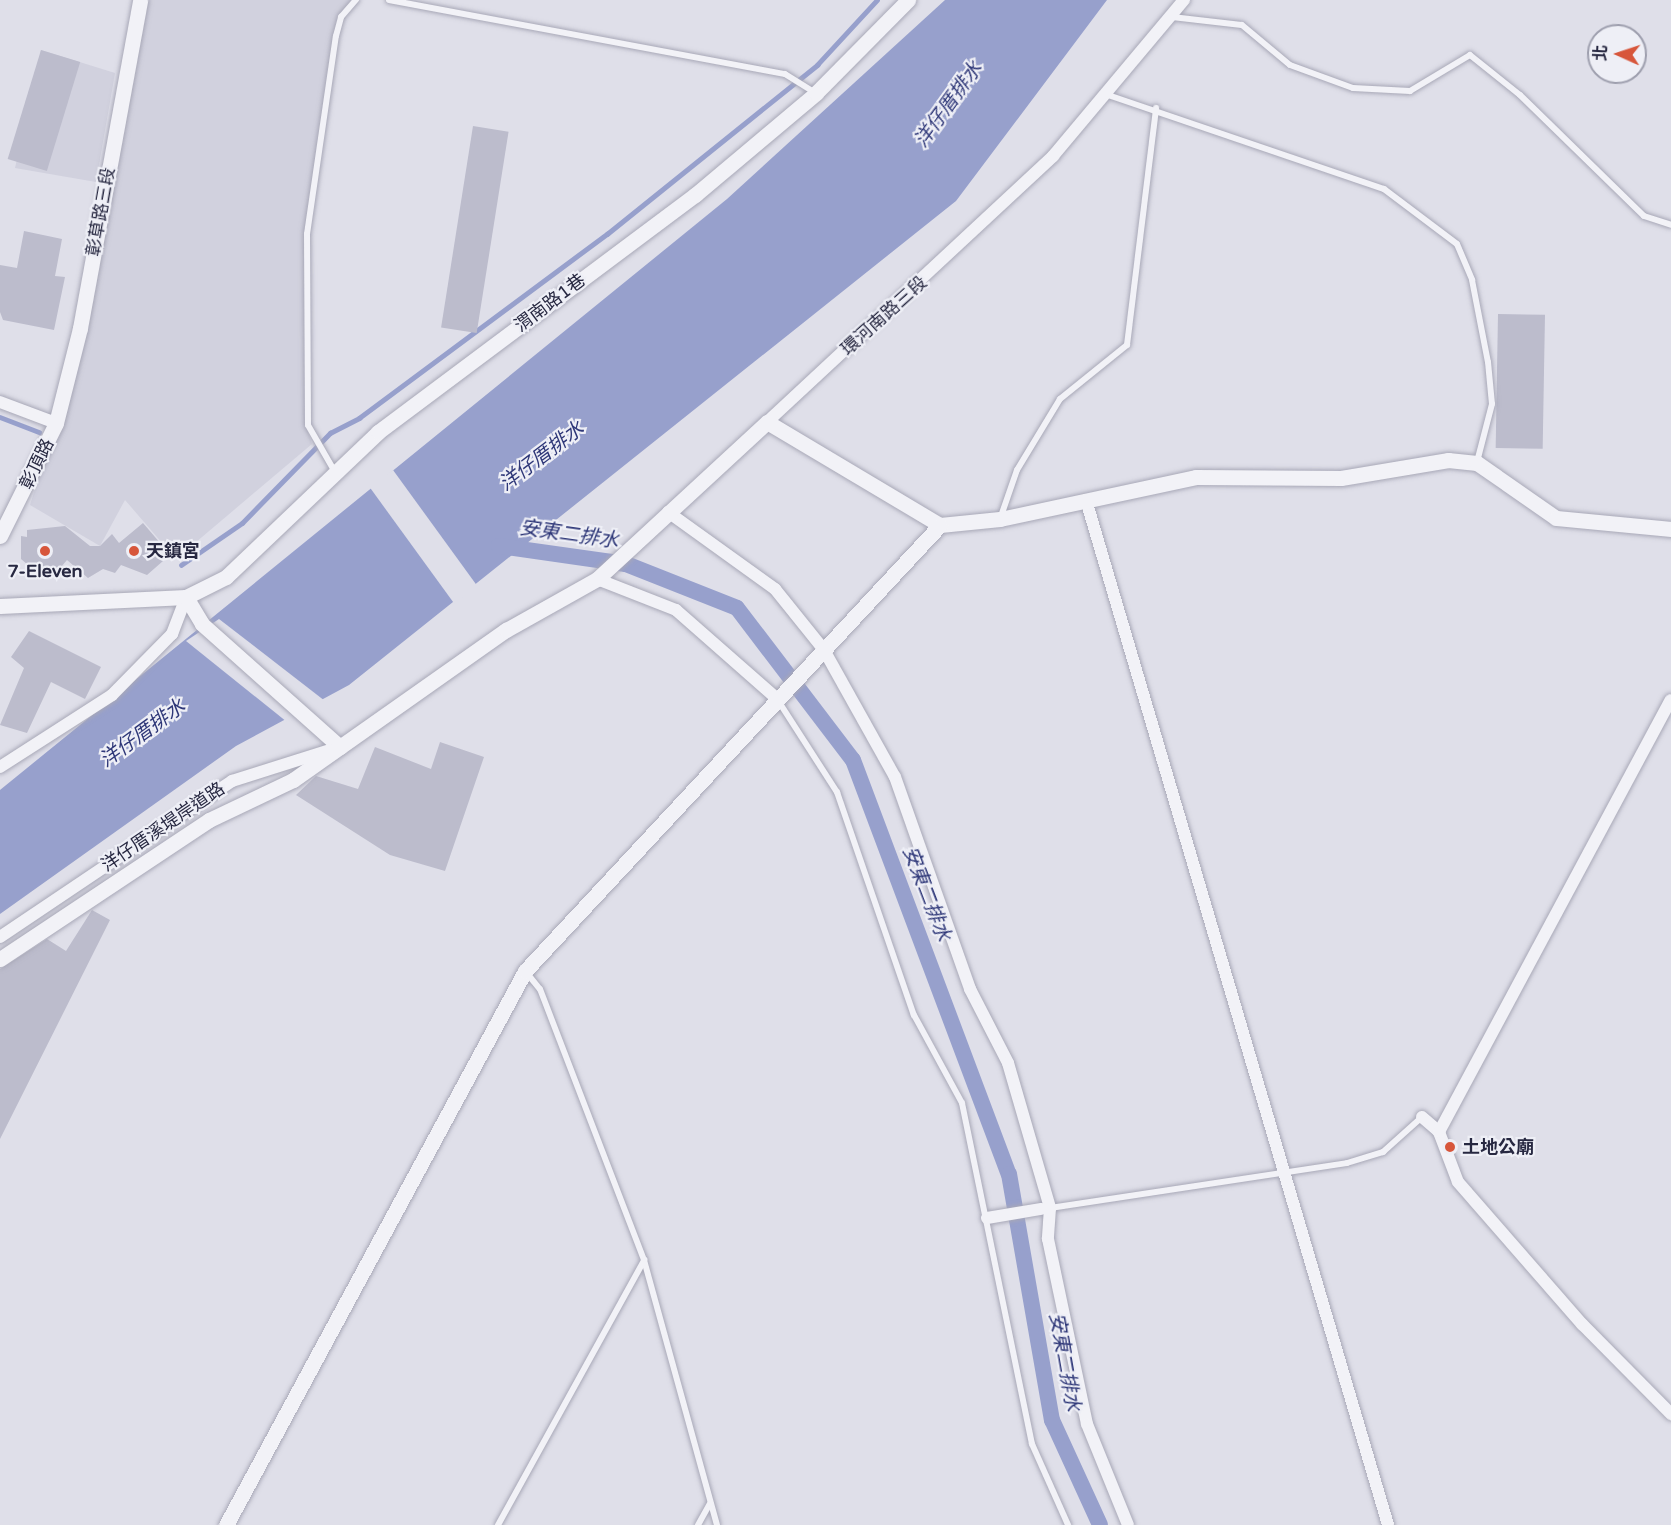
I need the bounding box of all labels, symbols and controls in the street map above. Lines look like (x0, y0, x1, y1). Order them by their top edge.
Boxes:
north arrow (1587, 24, 1647, 84)
text: 北 (1591, 45, 1611, 62)
water label: 洋仔厝排水 (910, 57, 988, 153)
street label: 彰草路三段 (83, 166, 119, 258)
street label: 渭南路1巷 (510, 269, 590, 337)
street label: 環河南路三段 (837, 272, 931, 360)
water label: 洋仔厝排水 (495, 417, 589, 497)
street label: 彰頂路 (15, 435, 59, 493)
water label: 安東二排水 (518, 516, 620, 554)
place label: 天鎮宮 (146, 540, 200, 562)
marker: 7-Eleven (38, 544, 52, 558)
marker: 天鎮宮 (127, 544, 141, 558)
place label: 7-Eleven (8, 560, 82, 582)
water label: 洋仔厝排水 (95, 695, 191, 773)
street label: 洋仔厝溪堤岸道路 (97, 778, 229, 876)
water label: 安東二排水 (897, 843, 955, 945)
place label: 土地公廟 (1462, 1136, 1534, 1158)
marker: 土地公廟 (1443, 1140, 1457, 1154)
water label: 安東二排水 (1043, 1311, 1085, 1413)

